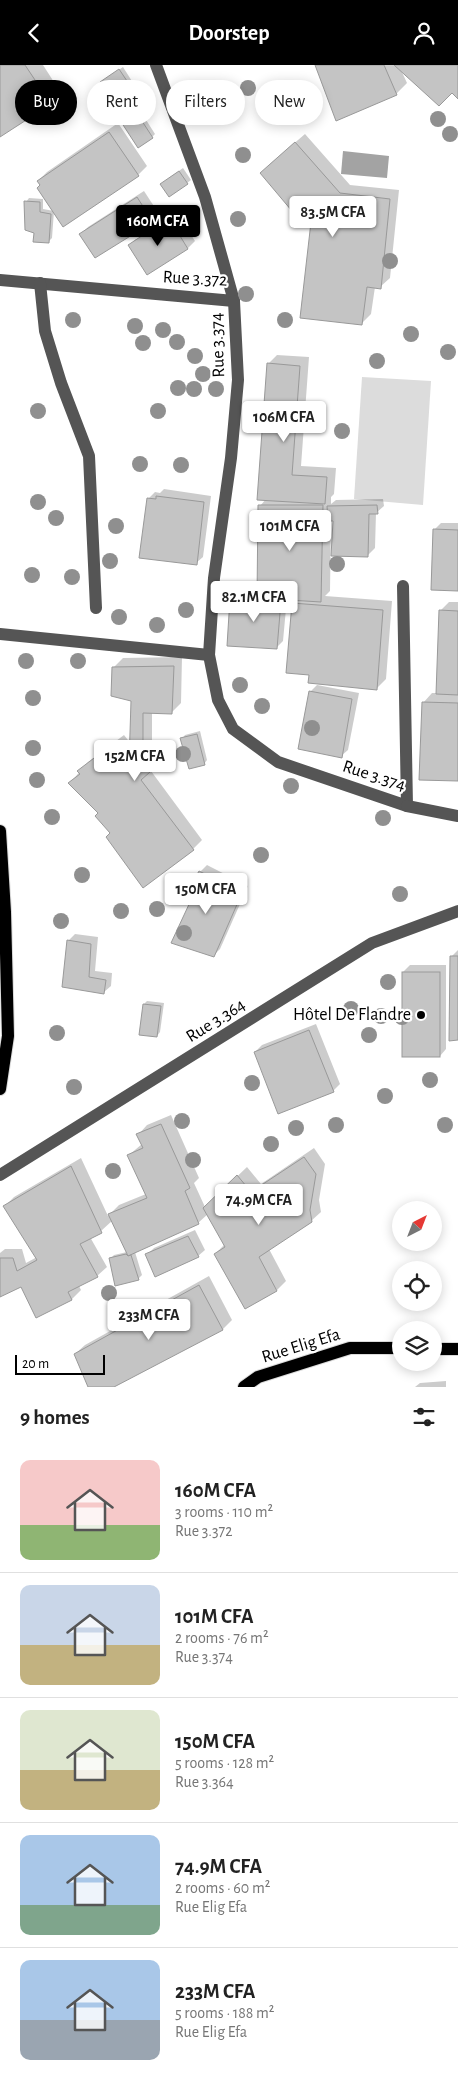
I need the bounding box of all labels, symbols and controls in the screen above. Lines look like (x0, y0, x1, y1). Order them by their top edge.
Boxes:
icon: back (20, 19, 48, 47)
icon: person (410, 19, 438, 47)
text: Doorstep (188, 22, 270, 44)
chip: Buy (15, 80, 77, 125)
chip: Rent (87, 80, 156, 125)
chip: Filters (166, 80, 245, 125)
chip: New (255, 80, 323, 125)
pin: 83.5M CFA (276, 195, 390, 238)
text: 83.5M CFA (300, 204, 366, 220)
pin: 160M CFA (106, 205, 210, 247)
text: 160M CFA (127, 213, 189, 229)
street label: Rue 3.372 (162, 268, 228, 290)
street label: Rue 3.374 (208, 312, 228, 378)
pin: 106M CFA (232, 401, 336, 443)
text: 106M CFA (253, 409, 315, 425)
pin: 101M CFA (238, 509, 342, 552)
text: 101M CFA (260, 518, 320, 534)
pin: 82.1M CFA (197, 581, 311, 623)
text: 82.1M CFA (222, 589, 286, 605)
pin: 152M CFA (83, 739, 187, 782)
text: 152M CFA (105, 748, 165, 764)
street label: Rue 3.374 (340, 757, 408, 795)
pin: 150M CFA (154, 873, 258, 915)
text: 150M CFA (176, 881, 236, 897)
street label: Rue 3.364 (183, 996, 249, 1046)
place label: Hôtel De Flandre (293, 1006, 411, 1024)
marker: Hôtel De Flandre (415, 1009, 427, 1021)
pin: 74.9M CFA (202, 1183, 316, 1226)
text: 74.9M CFA (226, 1192, 292, 1208)
north arrow (392, 1201, 442, 1251)
map controls (392, 1201, 442, 1371)
button: locate (392, 1261, 442, 1311)
pin: 233M CFA (97, 1299, 201, 1341)
text: 233M CFA (118, 1307, 180, 1323)
button: layers (392, 1321, 442, 1371)
street label: Rue Elig Efa (260, 1326, 342, 1366)
scale bar (15, 1352, 105, 1375)
text: 20 m (22, 1357, 49, 1371)
icon: filters (410, 1403, 438, 1431)
text: 9 homes (20, 1407, 90, 1428)
icon: home (60, 1480, 120, 1540)
text: 160M CFA (175, 1480, 256, 1501)
text: 3 rooms · 110 m² (175, 1504, 273, 1520)
text: Rue 3.372 (175, 1523, 233, 1539)
icon: home (60, 1605, 120, 1665)
text: 101M CFA (175, 1606, 253, 1627)
text: 2 rooms · 76 m² (175, 1630, 269, 1646)
text: Rue 3.374 (175, 1649, 233, 1665)
icon: home (60, 1730, 120, 1790)
text: 150M CFA (175, 1731, 255, 1752)
text: 5 rooms · 128 m² (175, 1755, 274, 1771)
text: Rue 3.364 (175, 1774, 234, 1790)
icon: home (60, 1855, 120, 1915)
text: 74.9M CFA (175, 1856, 262, 1877)
text: 2 rooms · 60 m² (175, 1880, 270, 1896)
text: Rue Elig Efa (175, 1899, 247, 1915)
icon: home (60, 1980, 120, 2040)
text: 233M CFA (175, 1981, 255, 2002)
text: 5 rooms · 188 m² (175, 2005, 274, 2021)
text: Rue Elig Efa (175, 2024, 247, 2040)

